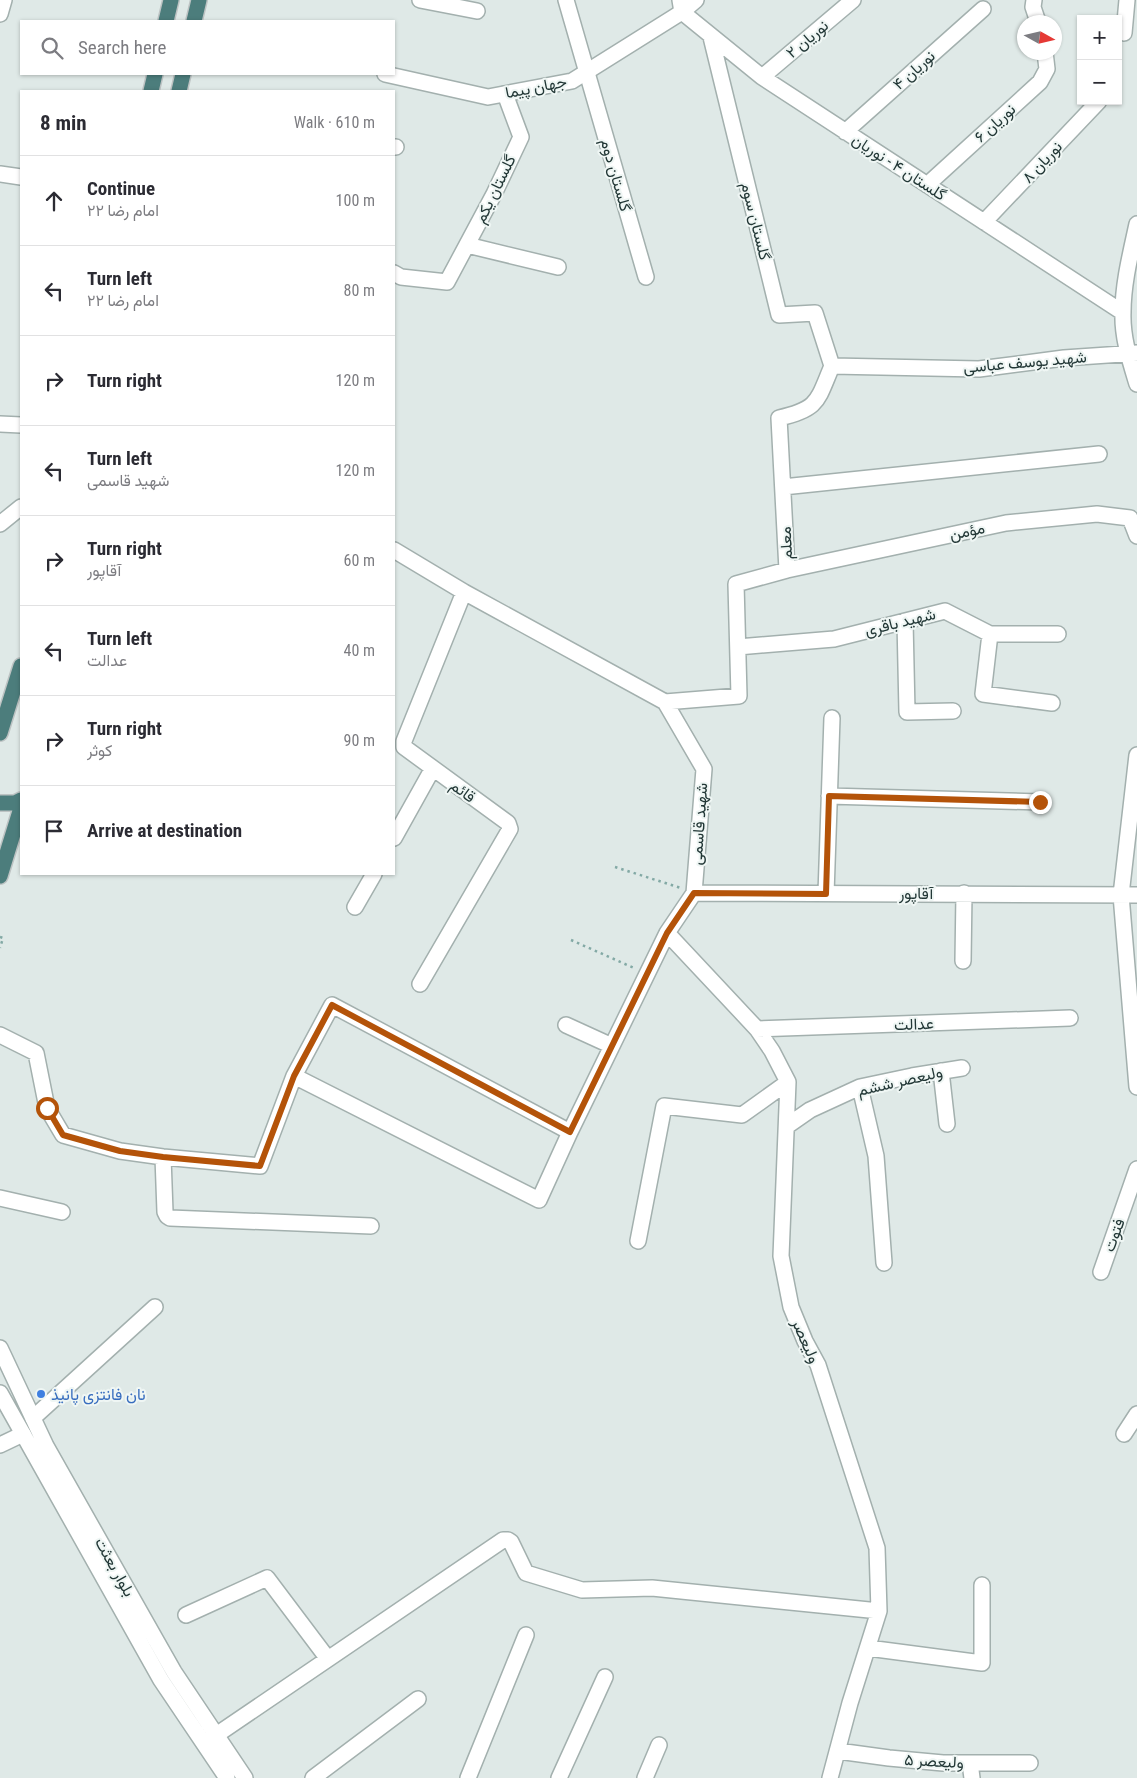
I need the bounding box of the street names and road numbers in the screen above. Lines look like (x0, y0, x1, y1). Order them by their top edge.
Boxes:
street label: نوریان ۲ (782, 16, 833, 63)
street label: نوریان ۴ (889, 46, 940, 95)
street label: جهان پیما (504, 72, 569, 104)
street label: نوریان ۶ (971, 100, 1020, 147)
street label: گلستان ۴ - نوریان (848, 130, 950, 205)
street label: گلستان دوم (596, 136, 635, 214)
street label: نوریان ۸ (1018, 137, 1067, 188)
street label: گلستان یکم (470, 152, 521, 227)
street label: گلستان سوم (736, 180, 775, 262)
street label: شهید یوسف عباسی (963, 347, 1088, 378)
street label: مؤمن (948, 518, 987, 545)
street label: معلم (776, 526, 797, 560)
street label: شهید باقری (863, 604, 938, 641)
street label: قائم (446, 776, 479, 807)
street label: شهید قاسمی (687, 782, 712, 866)
street label: آقاپور (898, 884, 934, 905)
street label: عدالت (894, 1014, 934, 1034)
street label: ولیعصر ششم (856, 1062, 945, 1101)
street label: فتوت (1099, 1216, 1130, 1255)
street label: ولیعصر (787, 1315, 824, 1367)
street label: بلوار بعثت (90, 1534, 139, 1600)
street label: ولیعصر ۵ (904, 1750, 964, 1773)

